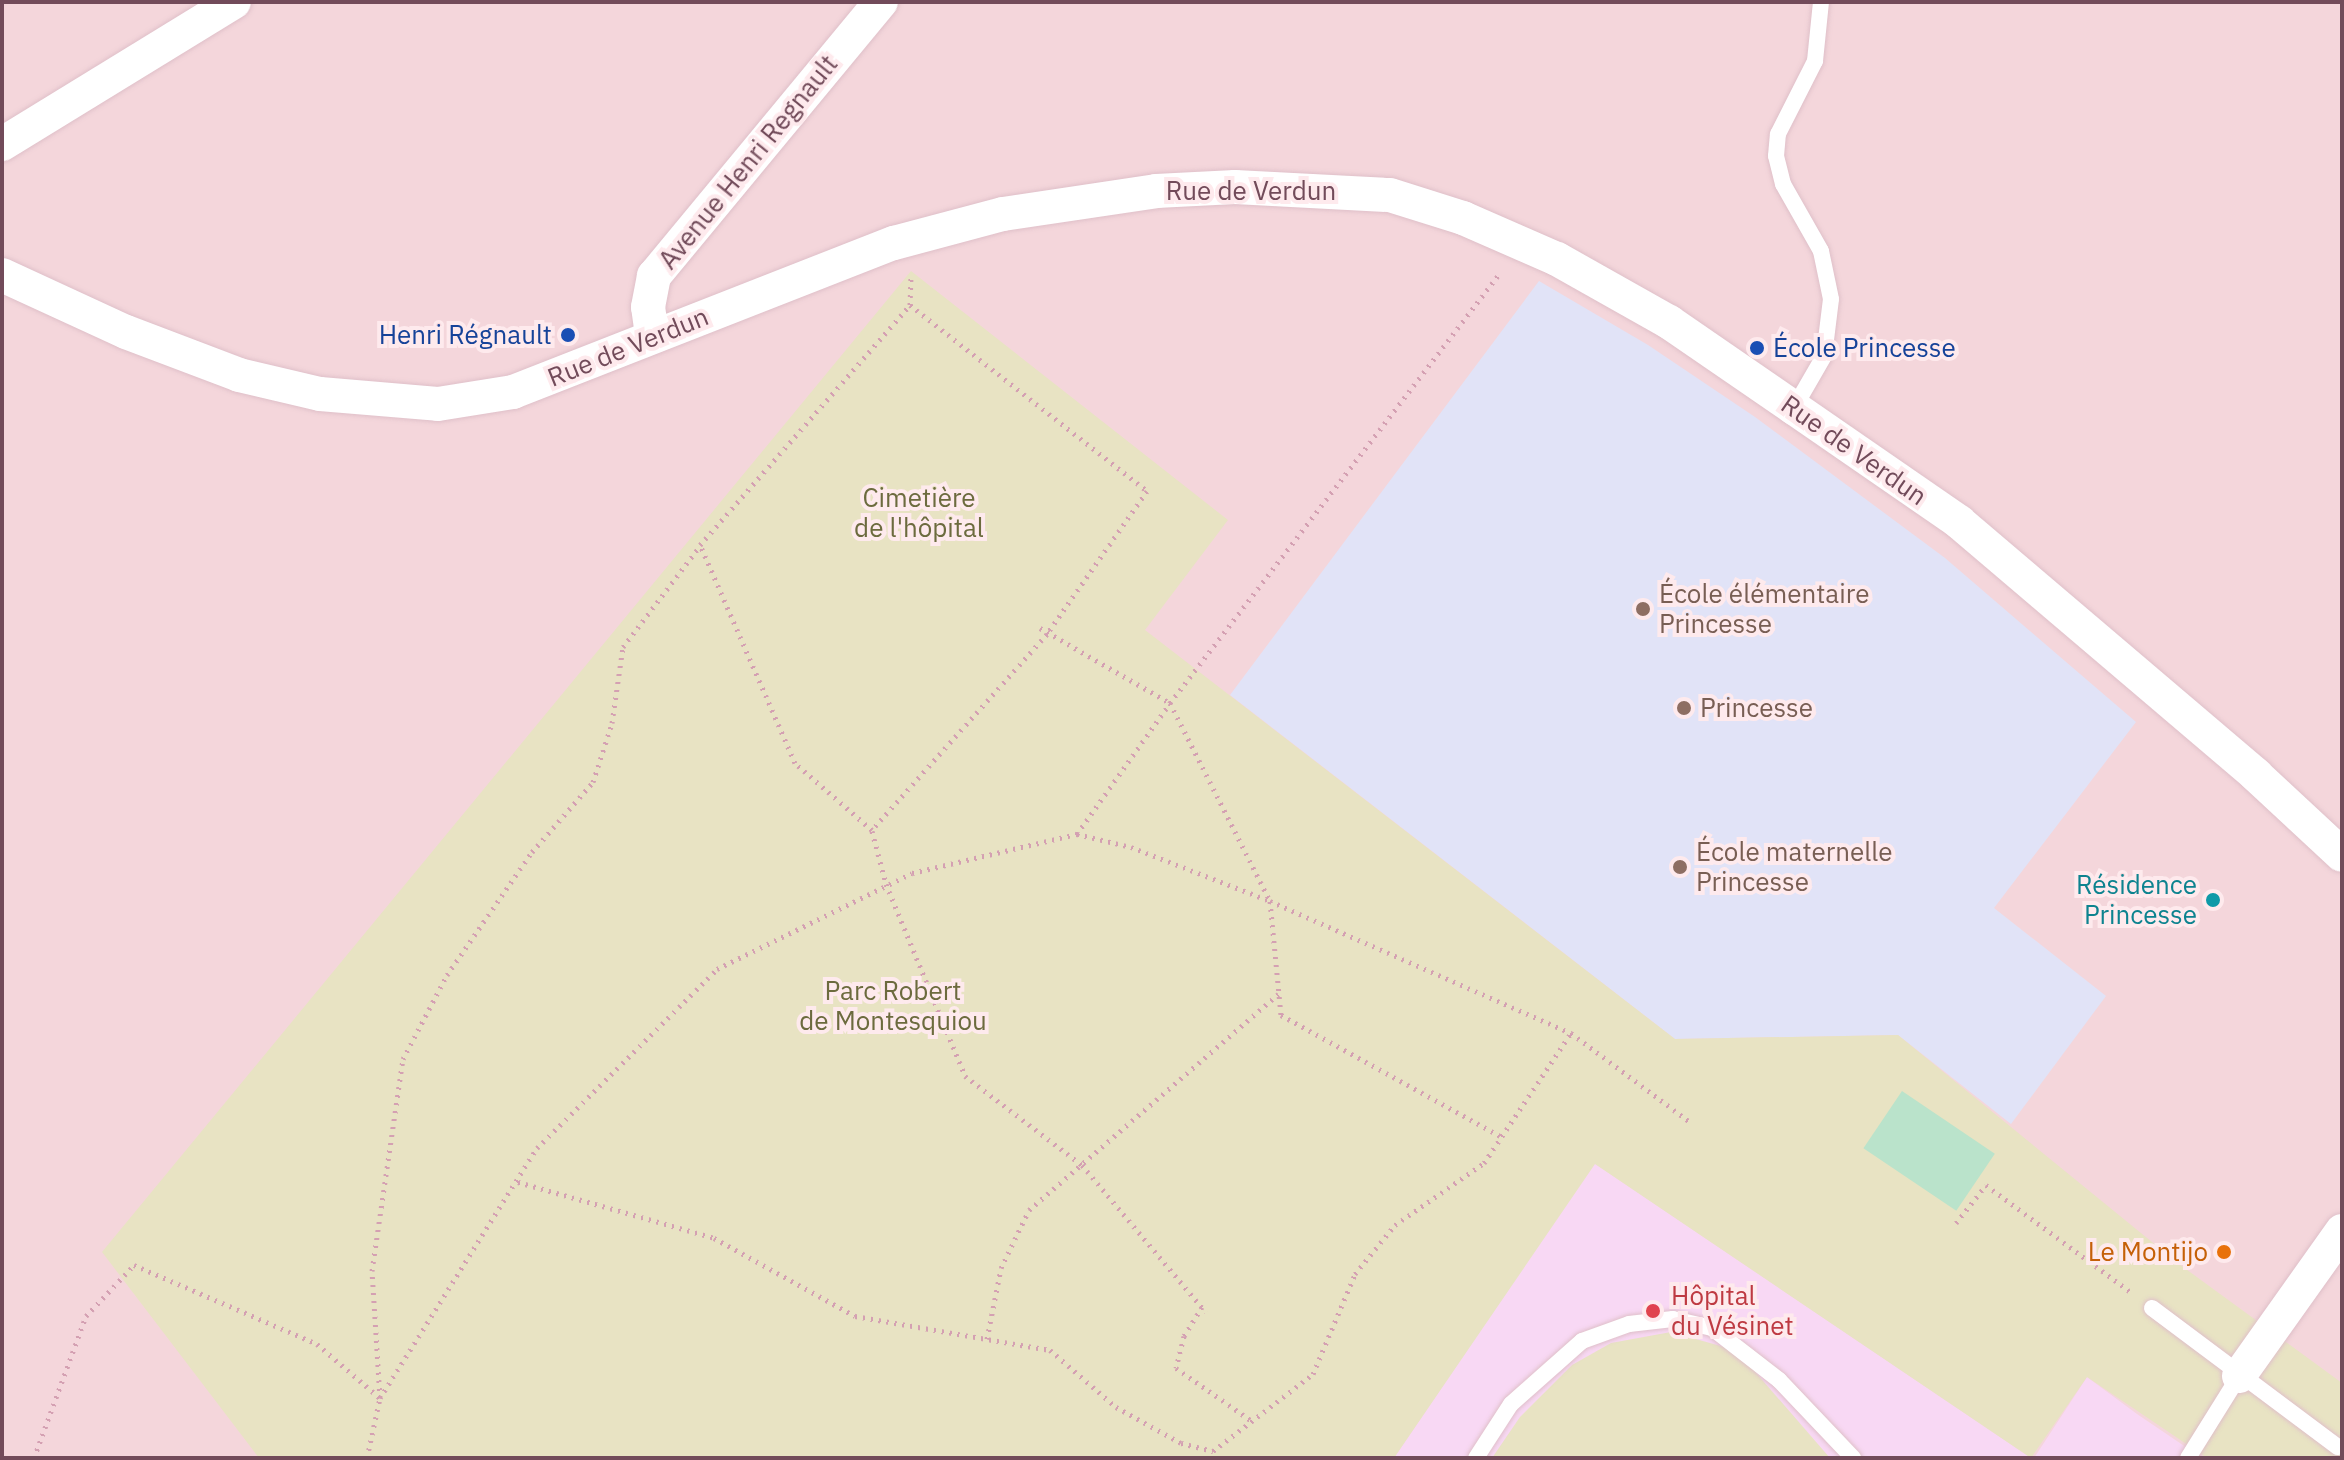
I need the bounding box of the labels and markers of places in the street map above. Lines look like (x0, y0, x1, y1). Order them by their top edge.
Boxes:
place label: Henri Régnault (379, 319, 552, 351)
marker: Henri Régnault (559, 326, 577, 344)
place label: École Princesse (1773, 332, 1956, 364)
marker: École Princesse (1748, 339, 1766, 357)
place label: École élémentaire Princesse (1659, 578, 1869, 640)
marker: École élémentaire Princesse (1634, 600, 1652, 618)
place label: Princesse (1700, 692, 1813, 724)
marker: Princesse (1675, 699, 1693, 717)
place label: École maternelle Princesse (1696, 836, 1893, 898)
marker: École maternelle Princesse (1671, 858, 1689, 876)
place label: Résidence Princesse (2076, 869, 2197, 930)
marker: Résidence Princesse (2204, 891, 2222, 909)
place label: Le Montijo (2088, 1236, 2208, 1268)
marker: Le Montijo (2215, 1243, 2233, 1261)
place label: Hôpital du Vésinet (1671, 1280, 1794, 1342)
marker: Hôpital du Vésinet (1642, 1300, 1664, 1322)

